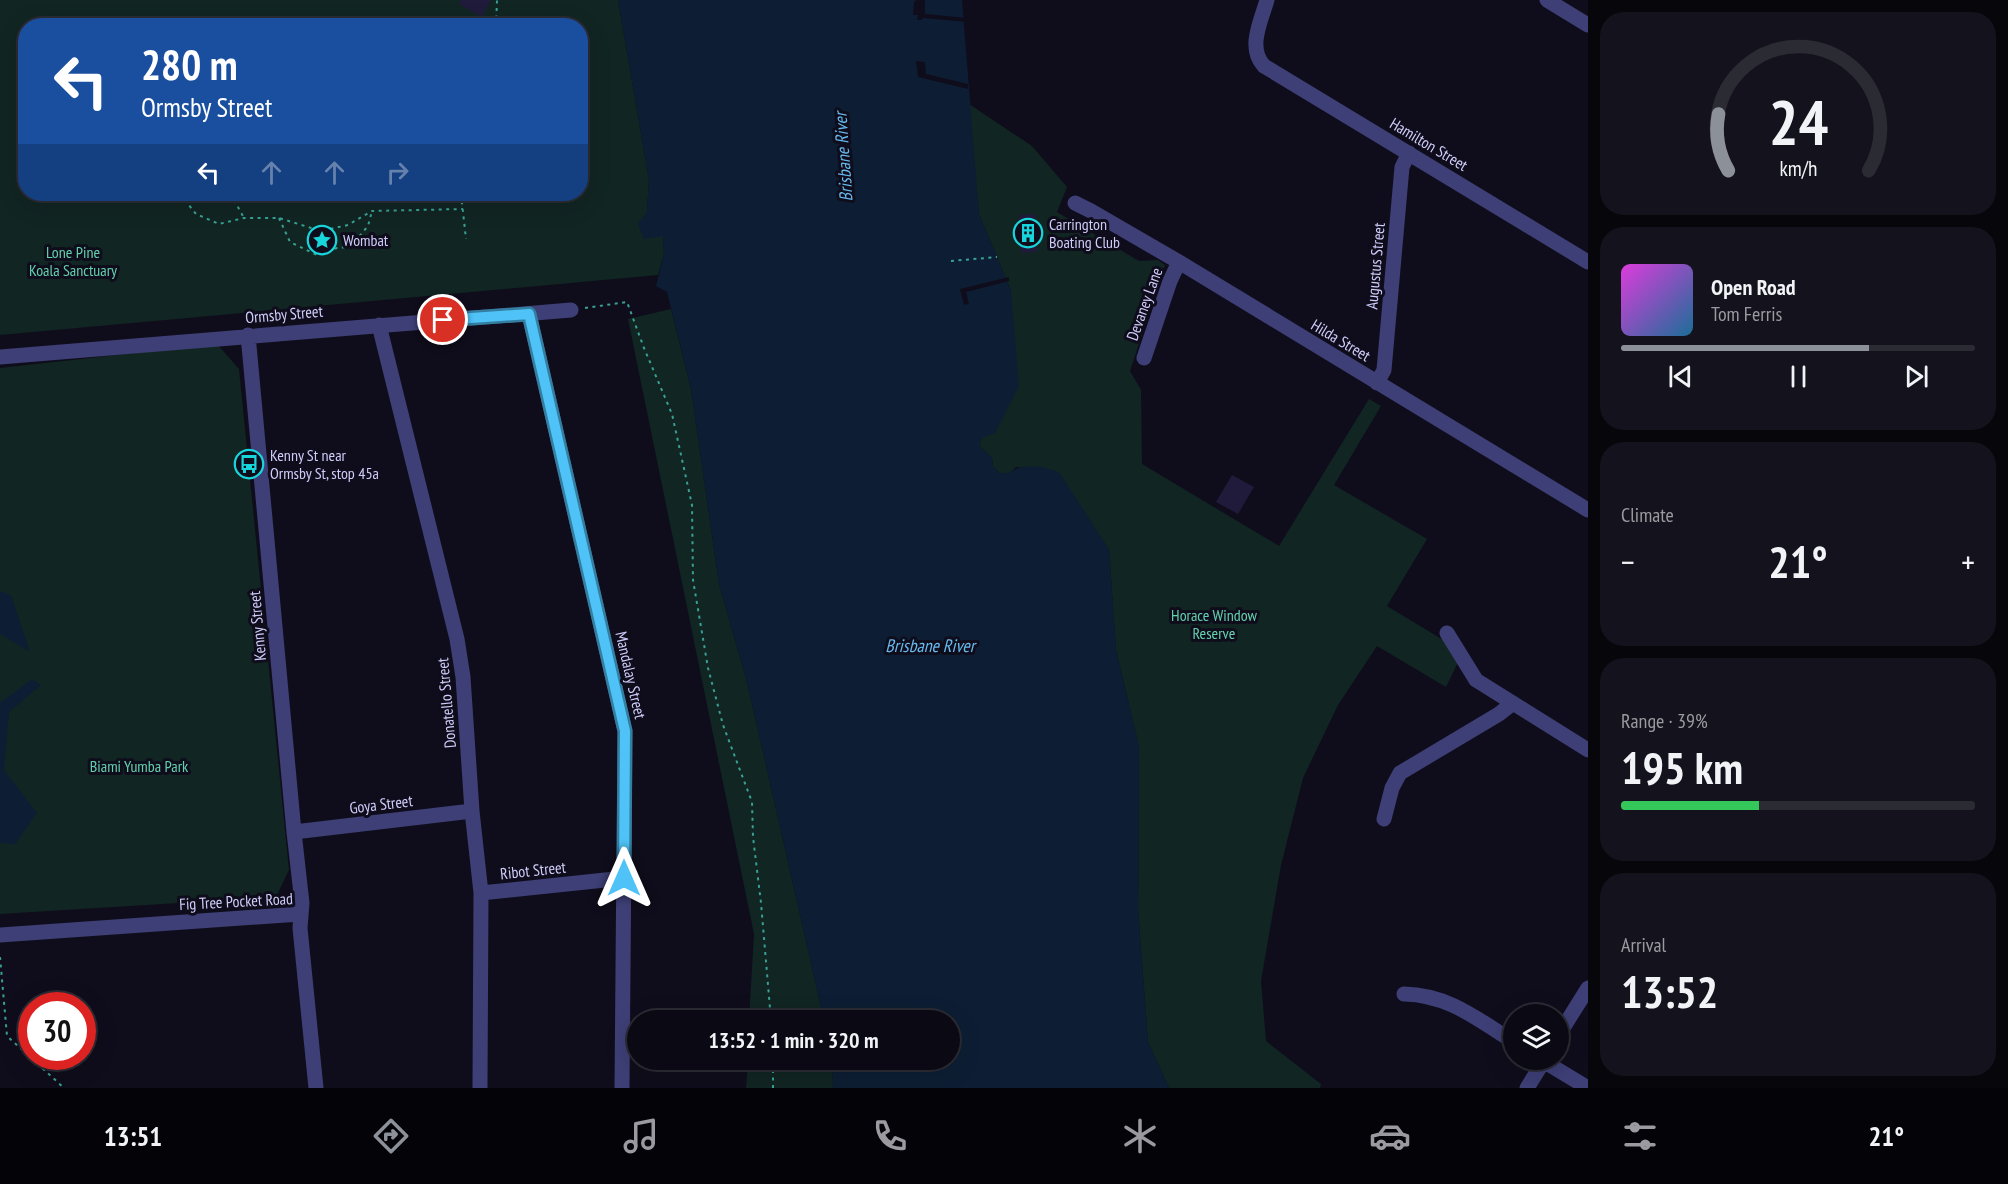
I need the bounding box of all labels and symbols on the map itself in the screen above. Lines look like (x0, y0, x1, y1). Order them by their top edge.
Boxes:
water label: Brisbane River (828, 109, 858, 202)
street label: Hamilton Street (1386, 113, 1472, 175)
place label: Carrington Boating Club (1049, 214, 1120, 252)
building icon: Carrington Boating Club (1012, 217, 1044, 249)
street label: Augustus Street (1361, 221, 1389, 310)
place icon: Wombat (306, 224, 338, 256)
place label: Wombat (343, 230, 389, 250)
park label: Lone Pine Koala Sanctuary (29, 242, 117, 280)
street label: Devaney Lane (1122, 265, 1166, 343)
pin (417, 294, 468, 345)
street label: Ormsby Street (244, 301, 324, 327)
street label: Hilda Street (1308, 315, 1375, 366)
place label: Kenny St near Ormsby St, stop 45a (270, 445, 379, 483)
bus stop icon: Kenny St near Ormsby St, stop 45a (233, 448, 265, 480)
street label: Kenny Street (244, 590, 270, 662)
park label: Horace Window Reserve (1171, 605, 1257, 643)
street label: Mandalay Street (611, 629, 651, 721)
water label: Brisbane River (885, 634, 978, 657)
street label: Donatello Street (432, 656, 460, 749)
park label: Biami Yumba Park (90, 756, 189, 776)
street label: Goya Street (348, 790, 414, 818)
position arrow (592, 846, 656, 910)
street label: Ribot Street (499, 857, 567, 883)
street label: Fig Tree Pocket Road (179, 888, 293, 914)
speed limit sign: 30 (18, 992, 96, 1070)

